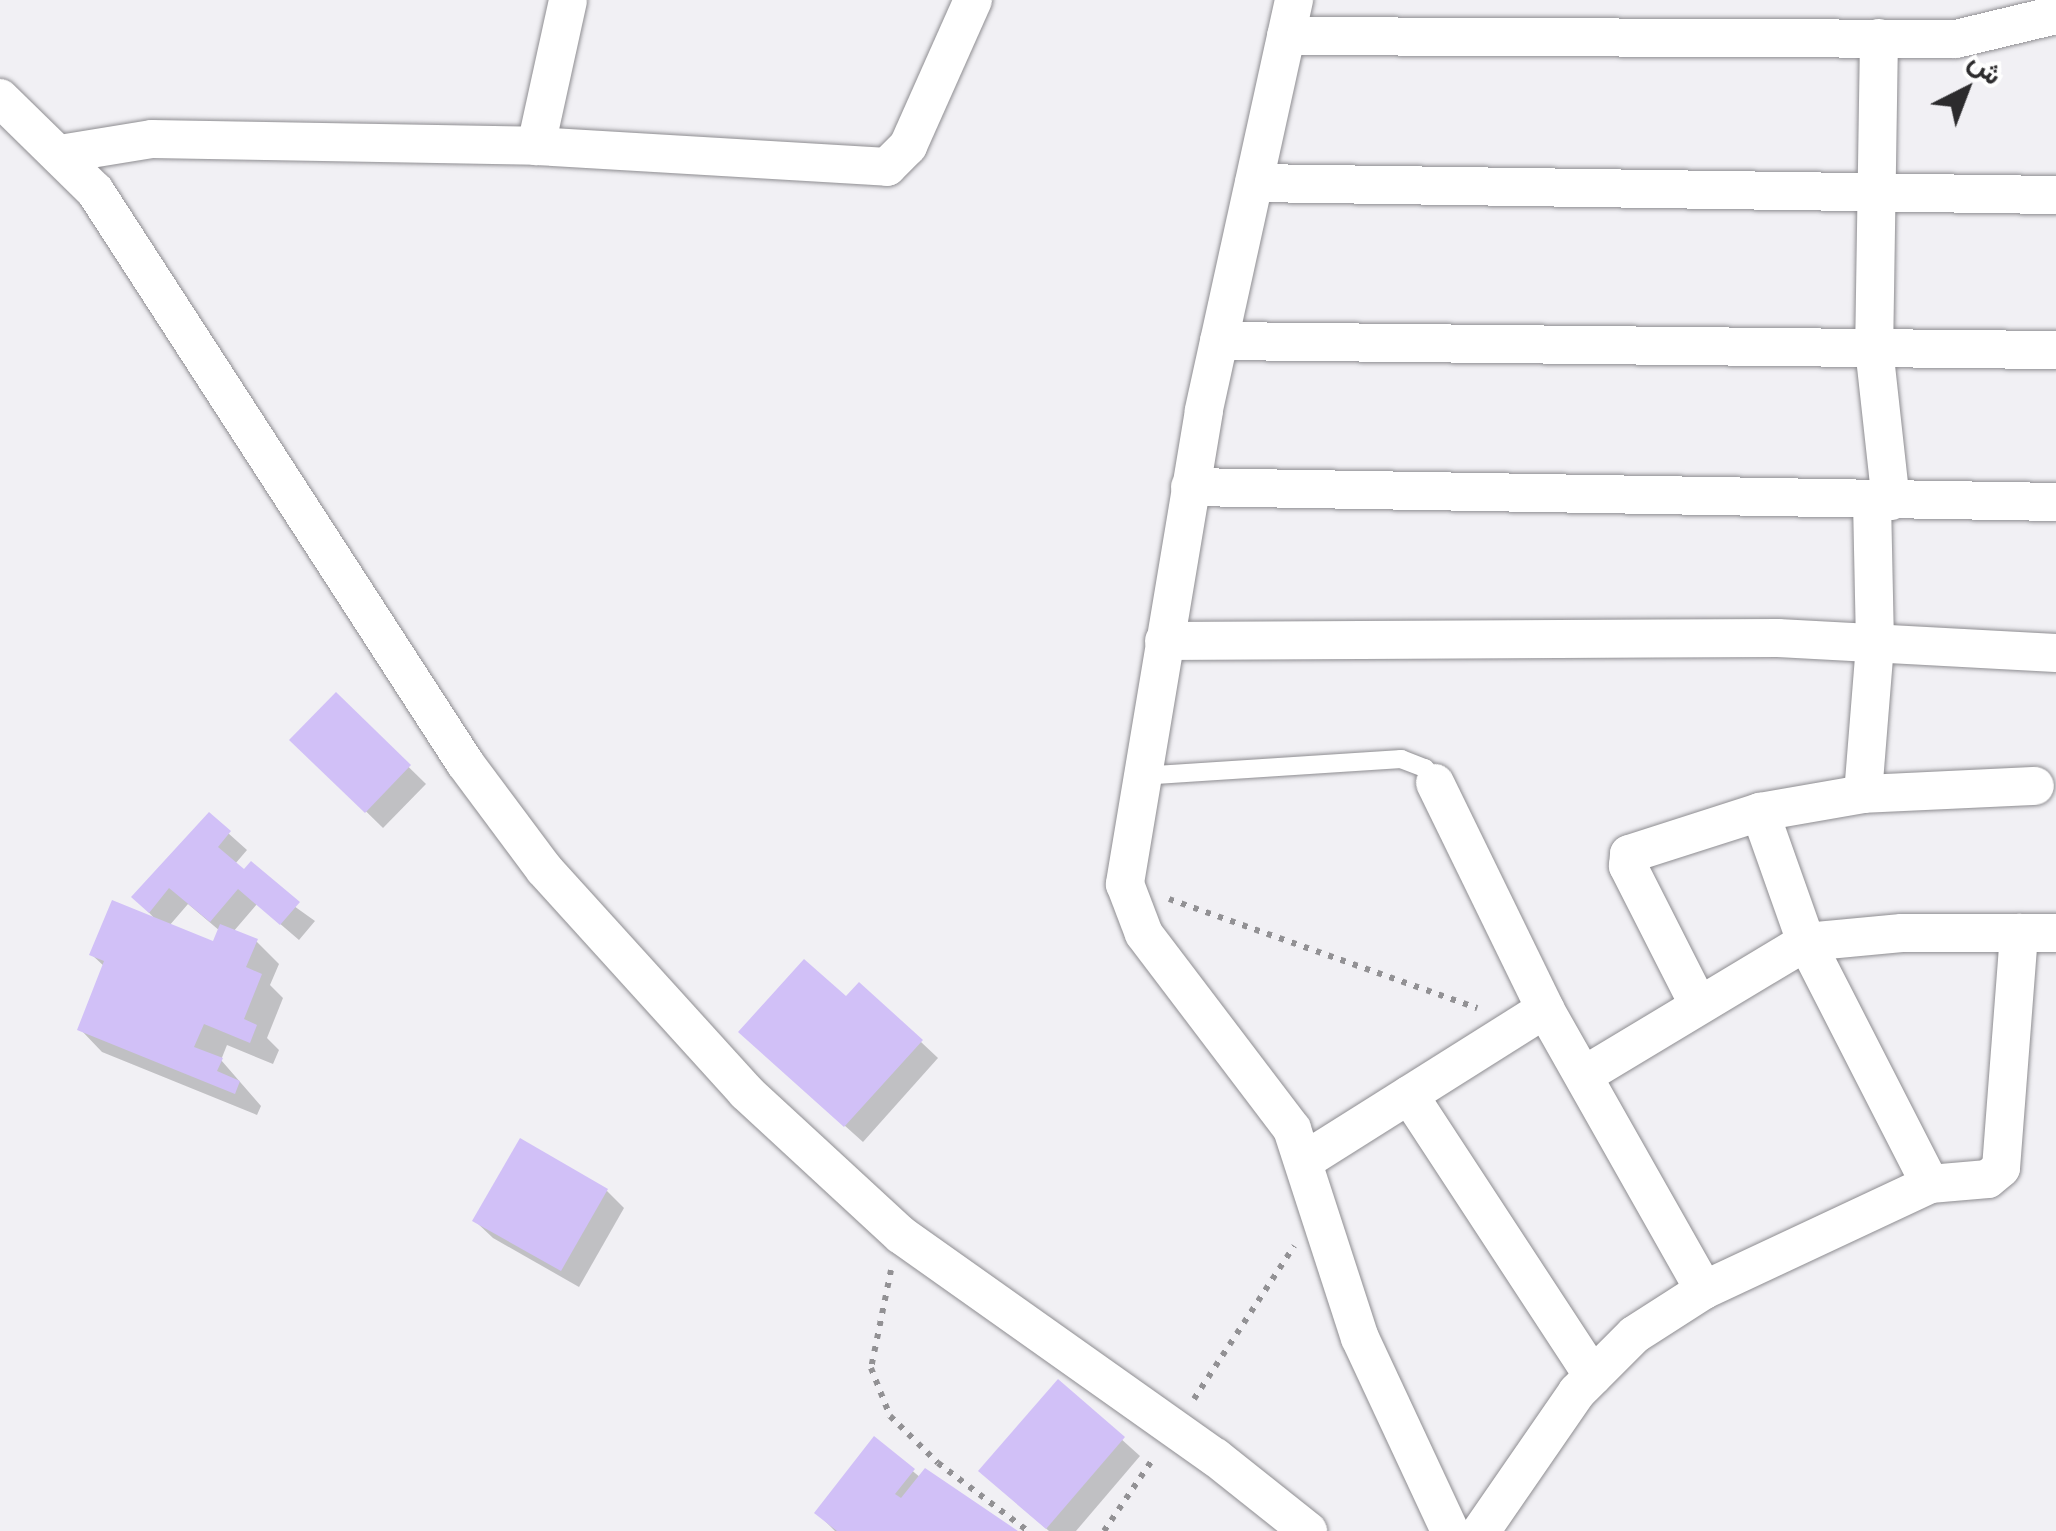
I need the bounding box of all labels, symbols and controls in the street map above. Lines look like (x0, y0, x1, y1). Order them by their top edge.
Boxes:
north arrow (1916, 40, 2016, 140)
text: ش (1962, 42, 2011, 92)

